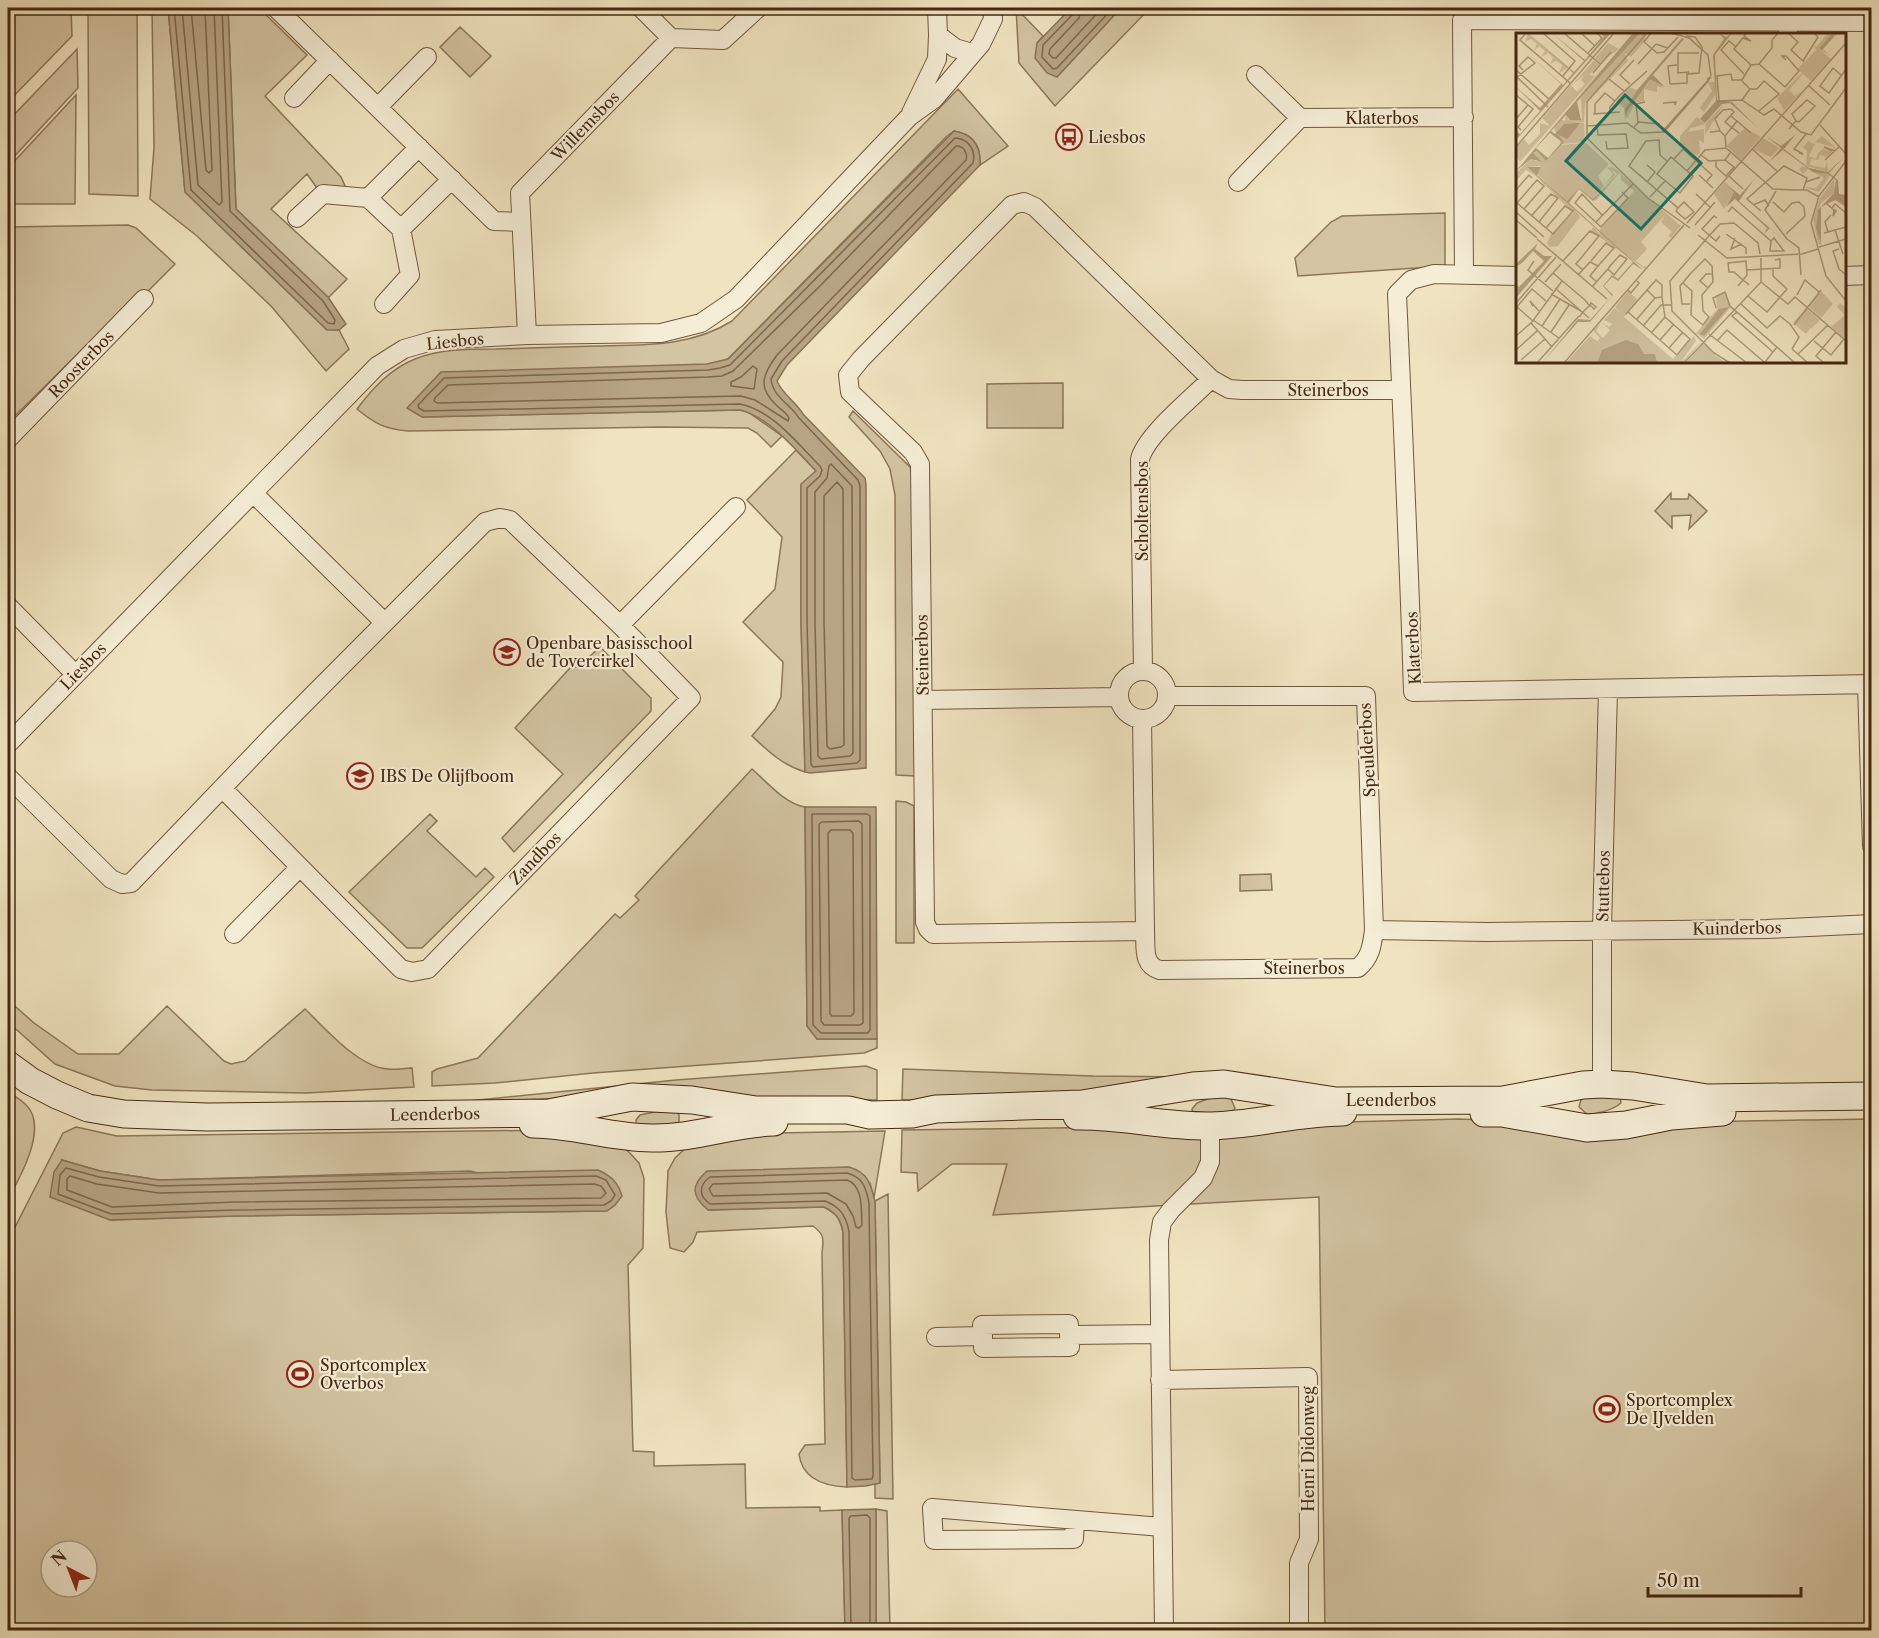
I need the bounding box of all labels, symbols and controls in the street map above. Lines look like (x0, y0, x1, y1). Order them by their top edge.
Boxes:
inset map (1516, 33, 1846, 363)
street label: Willemsbos (546, 87, 623, 166)
street label: Klaterbos (1345, 108, 1419, 128)
bus stop icon: Liesbos (1054, 122, 1084, 152)
place label: Liesbos (1088, 127, 1146, 147)
street label: Roosterbos (44, 326, 118, 402)
street label: Liesbos (425, 328, 485, 354)
street label: Steinerbos (1287, 380, 1369, 400)
street label: Scholtensbos (1132, 461, 1152, 561)
street label: Klaterbos (1401, 611, 1425, 685)
street label: Steinerbos (911, 614, 933, 696)
place label: Openbare basisschool de Tovercirkel (526, 633, 693, 671)
school or university icon: Openbare basisschool de Tovercirkel (492, 637, 522, 667)
street label: Liesbos (56, 638, 110, 694)
street label: Speulderbos (1355, 702, 1379, 798)
school or university icon: IBS De Olijfboom (345, 761, 375, 791)
place label: IBS De Olijfboom (380, 766, 514, 786)
street label: Zandbos (505, 827, 565, 888)
street label: Stuttebos (1592, 850, 1614, 922)
street label: Kuinderbos (1692, 917, 1782, 939)
street label: Steinerbos (1263, 958, 1345, 978)
street label: Leenderbos (1346, 1090, 1436, 1110)
street label: Leenderbos (390, 1103, 480, 1125)
place label: Sportcomplex Overbos (320, 1355, 428, 1393)
sports icon: Sportcomplex Overbos (285, 1359, 315, 1389)
street label: Henri Didonweg (1298, 1386, 1318, 1512)
place label: Sportcomplex De IJvelden (1626, 1390, 1734, 1428)
sports icon: Sportcomplex De IJvelden (1592, 1394, 1622, 1424)
north arrow (39, 1539, 99, 1599)
text: N (47, 1546, 71, 1570)
scale bar (1648, 1560, 1801, 1598)
text: 50 m (1657, 1570, 1700, 1592)

